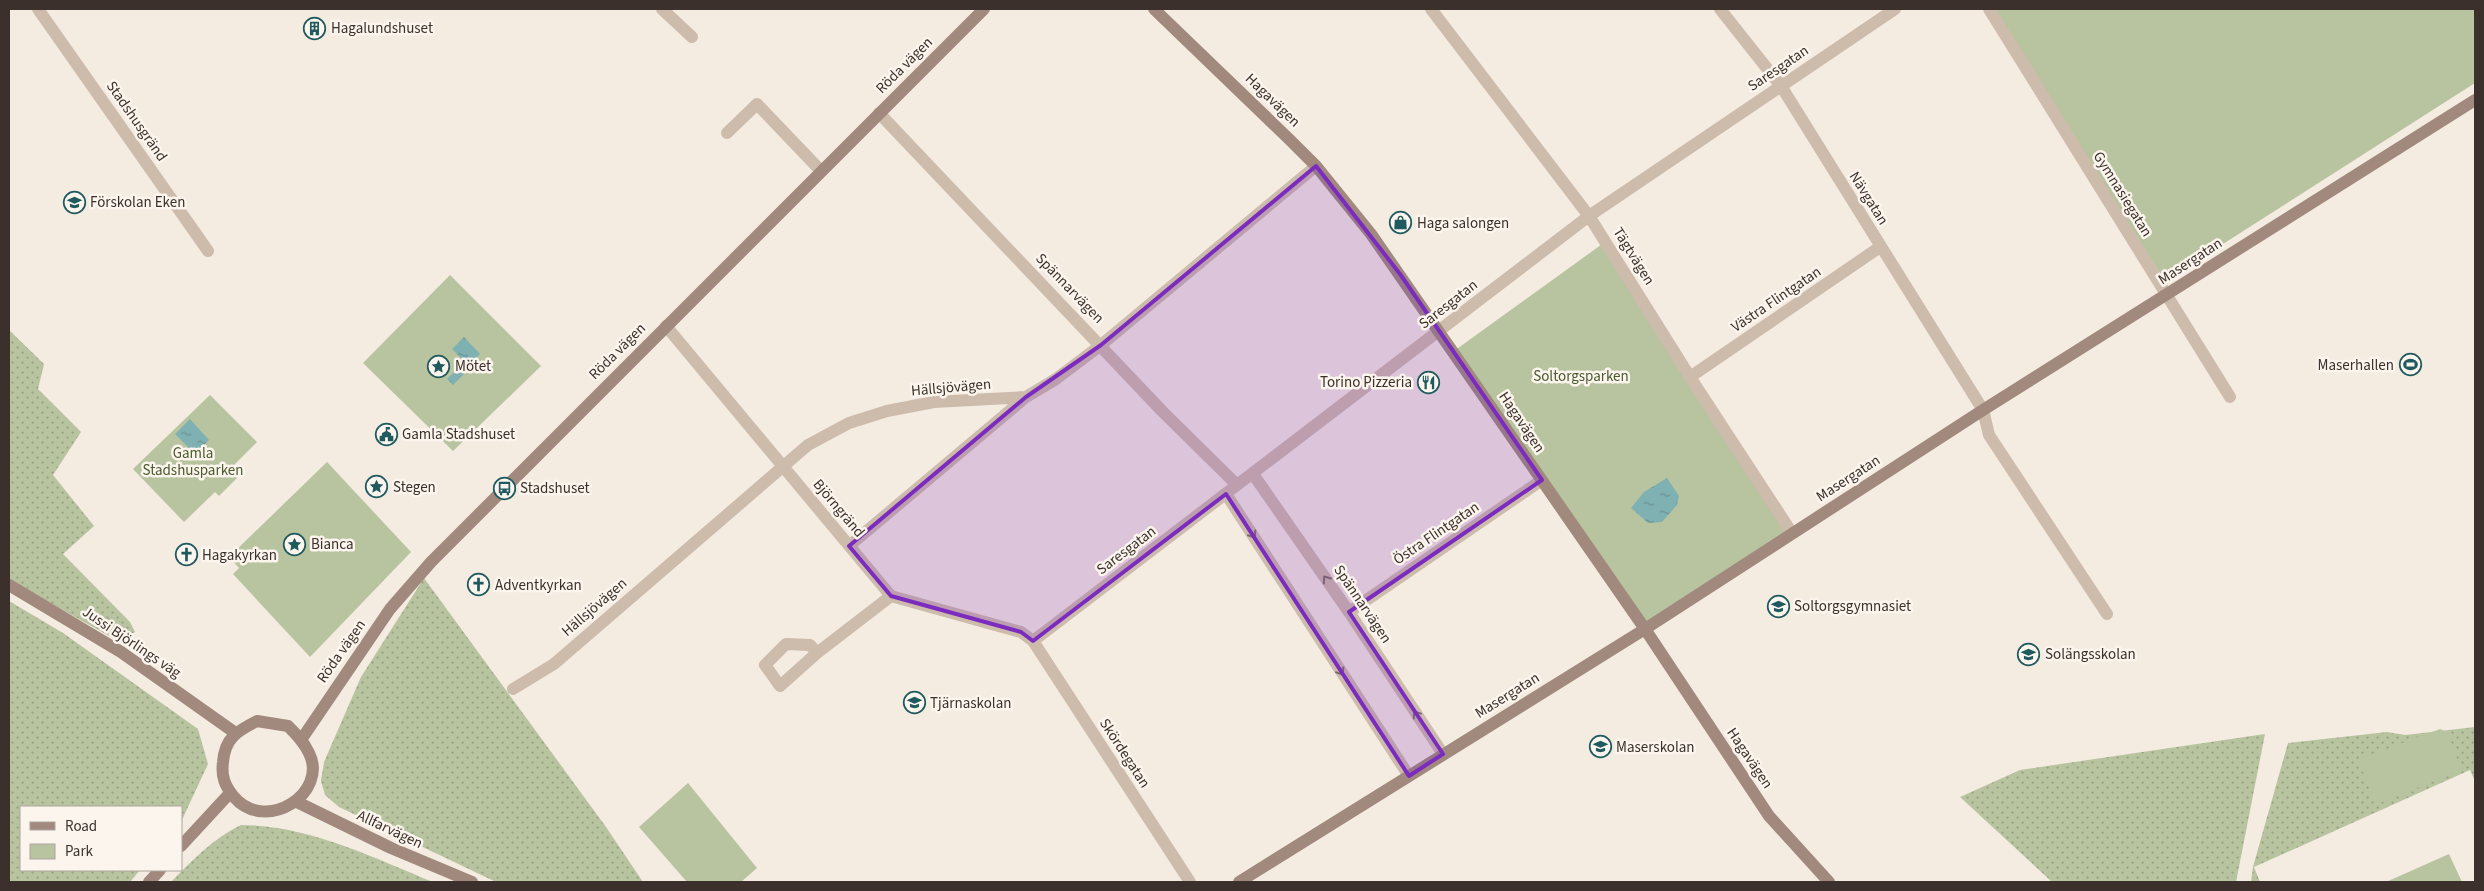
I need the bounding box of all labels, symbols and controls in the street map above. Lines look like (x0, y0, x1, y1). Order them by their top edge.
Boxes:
building icon: Hagalundshuset (303, 16, 327, 40)
place label: Hagalundshuset (331, 18, 433, 39)
street label: Röda vägen (871, 32, 937, 98)
street label: Saresgatan (1744, 40, 1813, 97)
street label: Hagavägen (1240, 69, 1305, 132)
street label: Stadshusgränd (101, 77, 172, 166)
street label: Gymnasiegatan (2088, 148, 2157, 241)
street label: Nävgatan (1844, 167, 1893, 229)
school or university icon: Förskolan Eken (62, 190, 86, 214)
place label: Förskolan Eken (90, 192, 185, 213)
shop icon: Haga salongen (1389, 211, 1413, 235)
place label: Haga salongen (1417, 213, 1509, 234)
street label: Tägtvägen (1608, 223, 1660, 289)
street label: Masergatan (2154, 233, 2226, 290)
street label: Spännarvägen (1031, 248, 1109, 328)
street label: Västra Flintgatan (1727, 261, 1826, 337)
street label: Saresgatan (1414, 275, 1482, 334)
street label: Röda vägen (584, 318, 650, 384)
sports icon: Maserhallen (2398, 353, 2422, 377)
place icon: Mötet (427, 354, 451, 378)
place label: Maserhallen (2318, 355, 2394, 376)
place label: Mötet (455, 356, 491, 377)
park label: Soltorgsparken (1533, 366, 1629, 387)
restaurant icon: Torino Pizzeria (1416, 370, 1440, 394)
place label: Torino Pizzeria (1320, 372, 1412, 393)
street label: Hällsjövägen (910, 374, 992, 401)
street label: Hagavägen (1493, 388, 1550, 457)
public building icon: Gamla Stadshuset (374, 422, 398, 446)
place label: Gamla Stadshuset (402, 424, 515, 445)
park label: Gamla Stadshusparken (143, 443, 243, 481)
street label: Masergatan (1812, 450, 1884, 507)
place icon: Stegen (365, 475, 389, 499)
street label: Björngränd (808, 475, 869, 542)
bus stop icon: Stadshuset (492, 476, 516, 500)
place label: Stegen (393, 477, 436, 498)
place label: Stadshuset (520, 478, 590, 499)
street label: Östra Flintgatan (1389, 497, 1483, 570)
street label: Saresgatan (1092, 521, 1160, 580)
one-way arrow (1247, 530, 1256, 539)
place icon: Bianca (283, 532, 307, 556)
place label: Bianca (311, 534, 354, 555)
church icon: Hagakyrkan (174, 543, 198, 567)
place label: Hagakyrkan (202, 545, 277, 566)
street label: Spännarvägen (1329, 561, 1397, 648)
church icon: Adventkyrkan (467, 573, 491, 597)
street label: Hällsjövägen (557, 573, 632, 642)
place label: Adventkyrkan (495, 575, 582, 596)
one-way arrow (1323, 575, 1332, 585)
school or university icon: Soltorgsgymnasiet (1766, 594, 1790, 618)
place label: Soltorgsgymnasiet (1794, 596, 1911, 617)
street label: Jussi Björlings väg (78, 602, 186, 683)
street label: Röda vägen (312, 615, 371, 687)
school or university icon: Solängsskolan (2017, 642, 2041, 666)
place label: Solängsskolan (2045, 644, 2136, 665)
one-way arrow (1335, 666, 1345, 675)
street label: Masergatan (1471, 667, 1544, 724)
school or university icon: Tjärnaskolan (902, 691, 926, 715)
place label: Tjärnaskolan (930, 693, 1011, 714)
one-way arrow (1413, 710, 1423, 719)
street label: Skördegatan (1094, 714, 1155, 792)
street label: Hagavägen (1721, 724, 1778, 793)
school or university icon: Maserskolan (1588, 735, 1612, 759)
place label: Maserskolan (1616, 737, 1695, 758)
street label: Allfarvägen (353, 805, 426, 854)
legend (20, 806, 182, 871)
text: Road (65, 816, 97, 837)
text: Park (65, 841, 94, 862)

